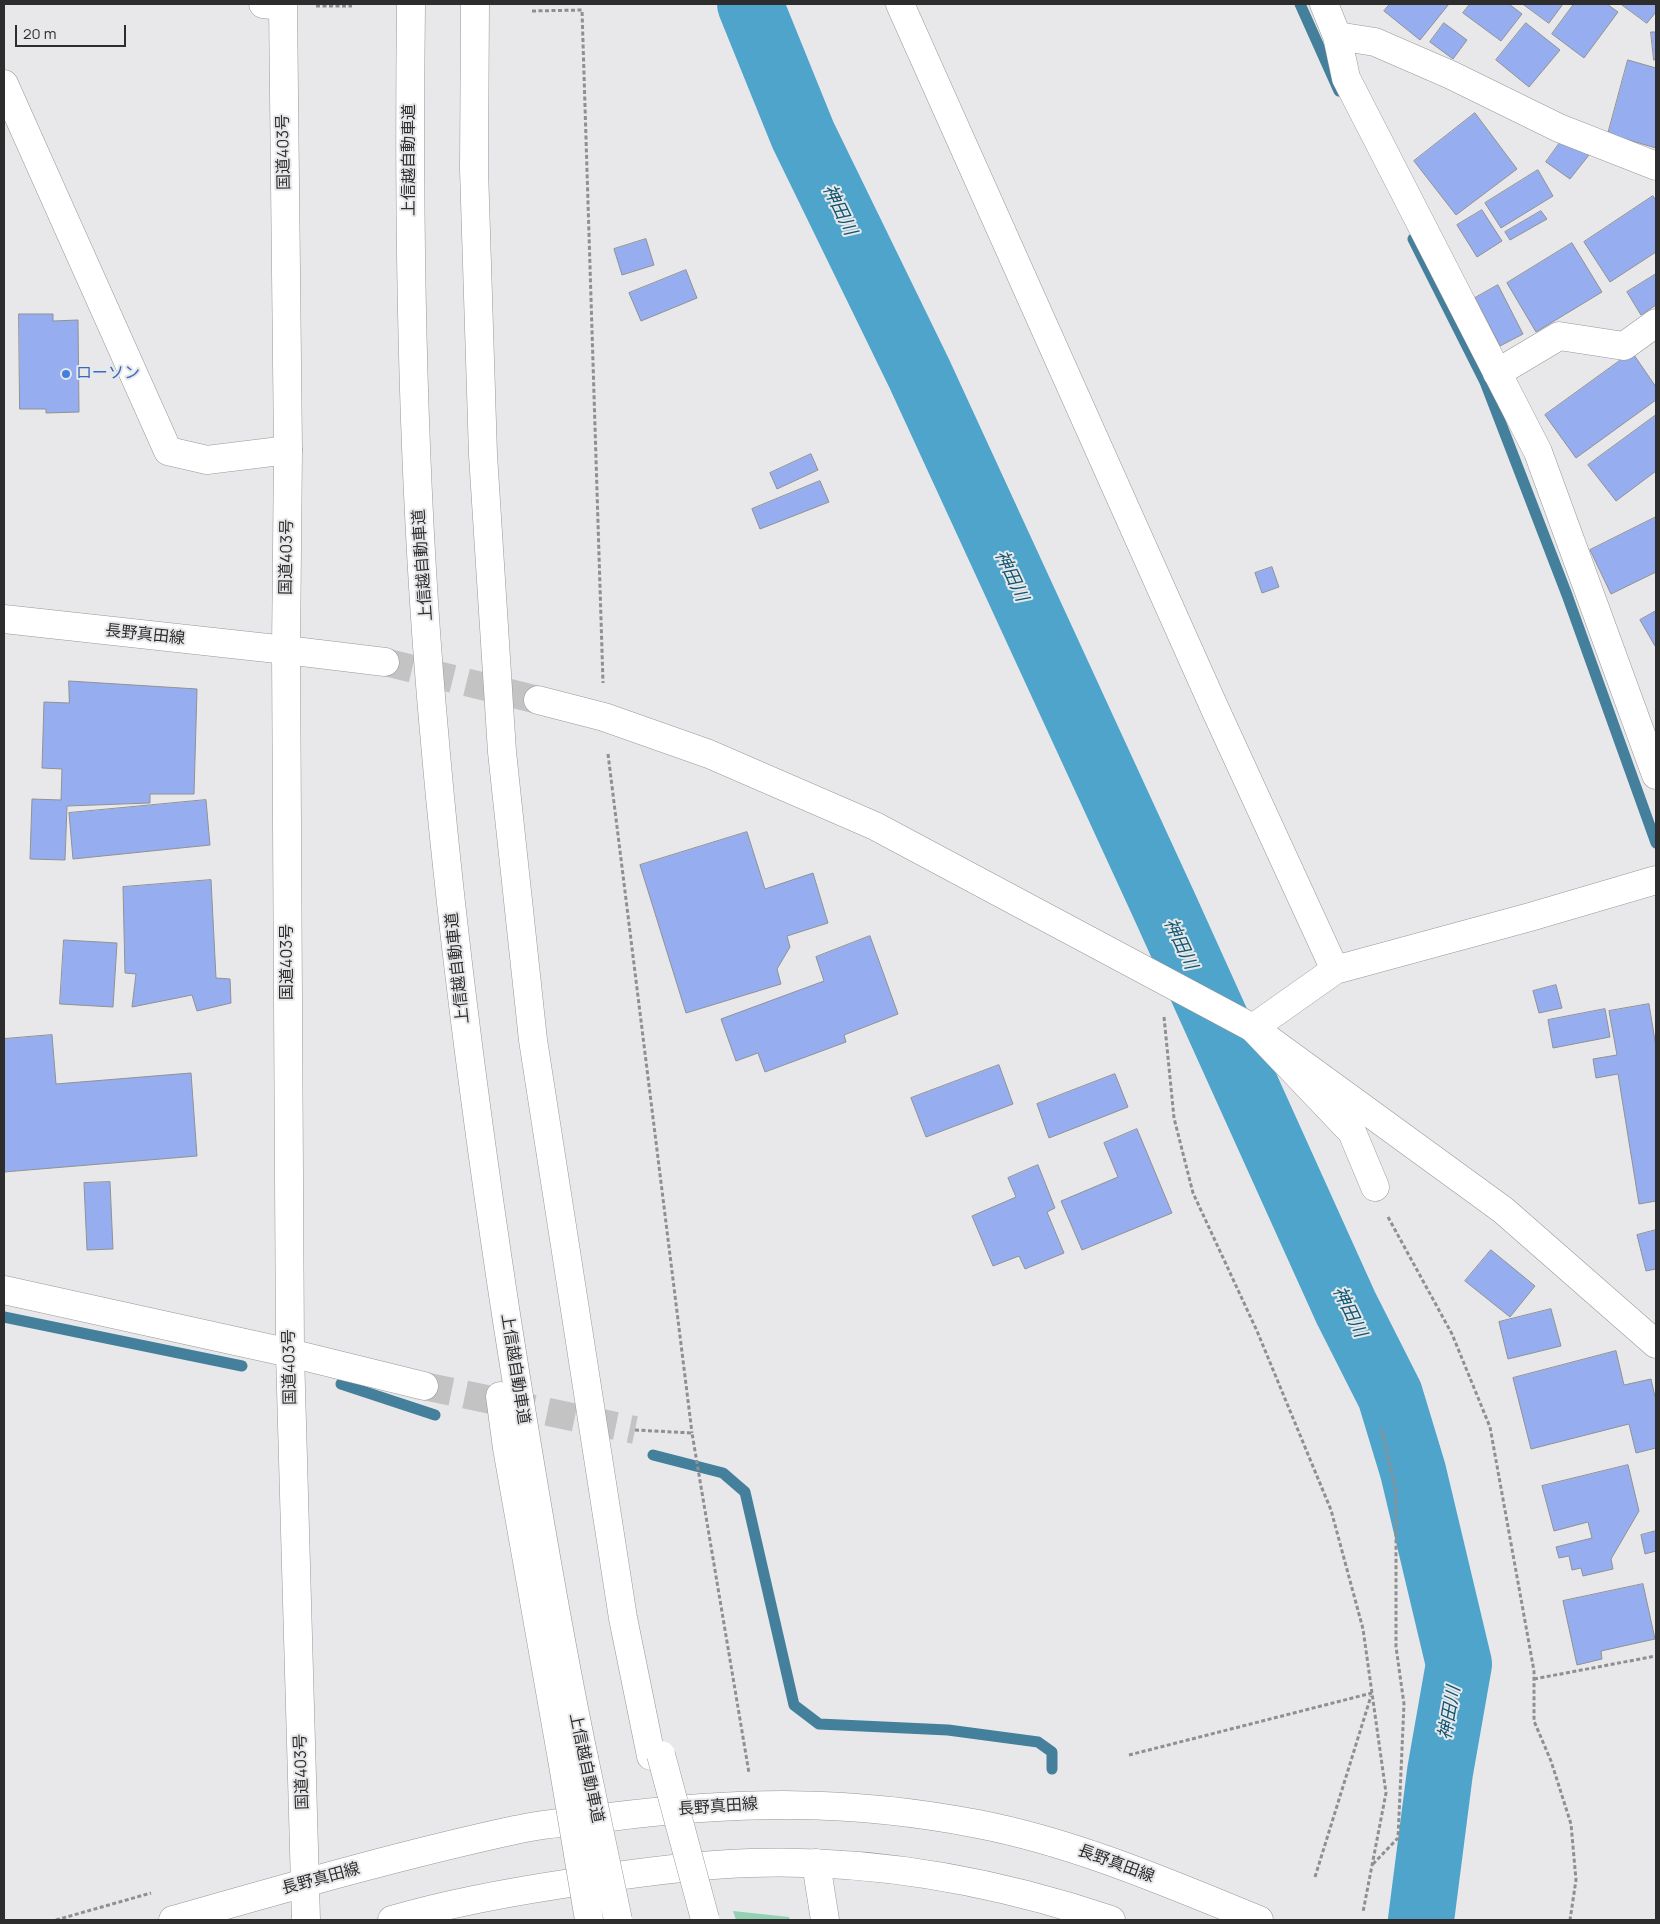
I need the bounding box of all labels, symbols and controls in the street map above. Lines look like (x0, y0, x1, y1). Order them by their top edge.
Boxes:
scale bar (18, 15, 129, 47)
text: 20 m (23, 23, 56, 44)
street label: 上信越自動車道 (400, 104, 420, 216)
street label: 国道403号 (274, 114, 294, 190)
water label: 神田川 (817, 181, 861, 239)
place label: ローソン (76, 364, 140, 384)
marker: ローソン (60, 368, 72, 380)
street label: 上信越自動車道 (410, 508, 436, 622)
street label: 国道403号 (277, 519, 297, 595)
water label: 神田川 (990, 547, 1032, 605)
street label: 長野真田線 (104, 621, 186, 649)
street label: 上信越自動車道 (443, 911, 473, 1025)
water label: 神田川 (1159, 915, 1201, 973)
street label: 国道403号 (278, 924, 298, 1000)
water label: 神田川 (1327, 1283, 1371, 1341)
street label: 上信越自動車道 (497, 1312, 533, 1426)
street label: 国道403号 (280, 1329, 300, 1405)
water label: 神田川 (1435, 1685, 1465, 1741)
street label: 上信越自動車道 (565, 1711, 607, 1825)
street label: 国道403号 (291, 1734, 313, 1810)
street label: 長野真田線 (677, 1795, 759, 1819)
street label: 長野真田線 (1075, 1841, 1157, 1887)
street label: 長野真田線 (280, 1859, 362, 1899)

